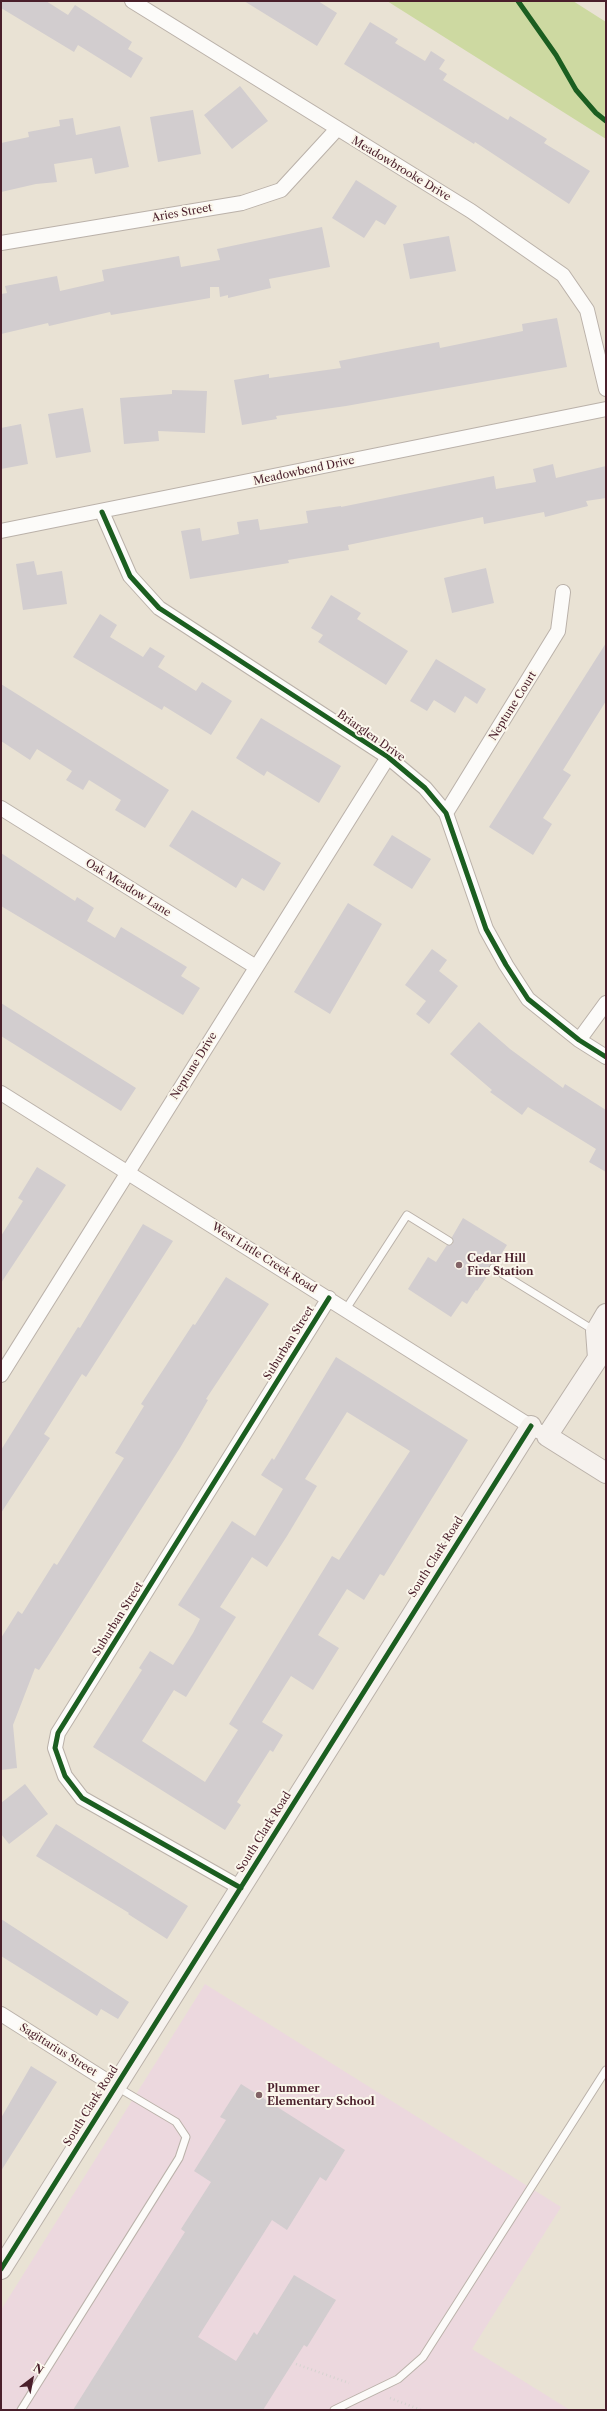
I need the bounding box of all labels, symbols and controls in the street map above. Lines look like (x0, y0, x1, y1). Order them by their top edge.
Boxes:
street label: Meadowbrooke Drive (349, 134, 453, 204)
street label: Aries Street (151, 201, 213, 225)
street label: Meadowbend Drive (252, 454, 356, 488)
street label: Neptune Court (486, 669, 540, 743)
street label: Briarglen Drive (335, 708, 407, 764)
street label: Oak Meadow Lane (83, 856, 173, 920)
street label: Neptune Drive (168, 1030, 220, 1102)
street label: West Little Creek Road (209, 1220, 319, 1296)
place label: Cedar Hill Fire Station (467, 1252, 534, 1278)
marker: Cedar Hill Fire Station (454, 1260, 464, 1270)
street label: Suburban Street (261, 1304, 317, 1382)
street label: South Clark Road (406, 1514, 466, 1600)
street label: Suburban Street (90, 1580, 146, 1658)
street label: South Clark Road (234, 1789, 294, 1875)
street label: Sagittarius Street (17, 2021, 99, 2079)
street label: South Clark Road (61, 2063, 121, 2149)
place label: Plummer Elementary School (267, 2082, 375, 2108)
marker: Plummer Elementary School (254, 2090, 264, 2100)
north arrow (12, 2359, 52, 2399)
text: N (31, 2360, 46, 2377)

